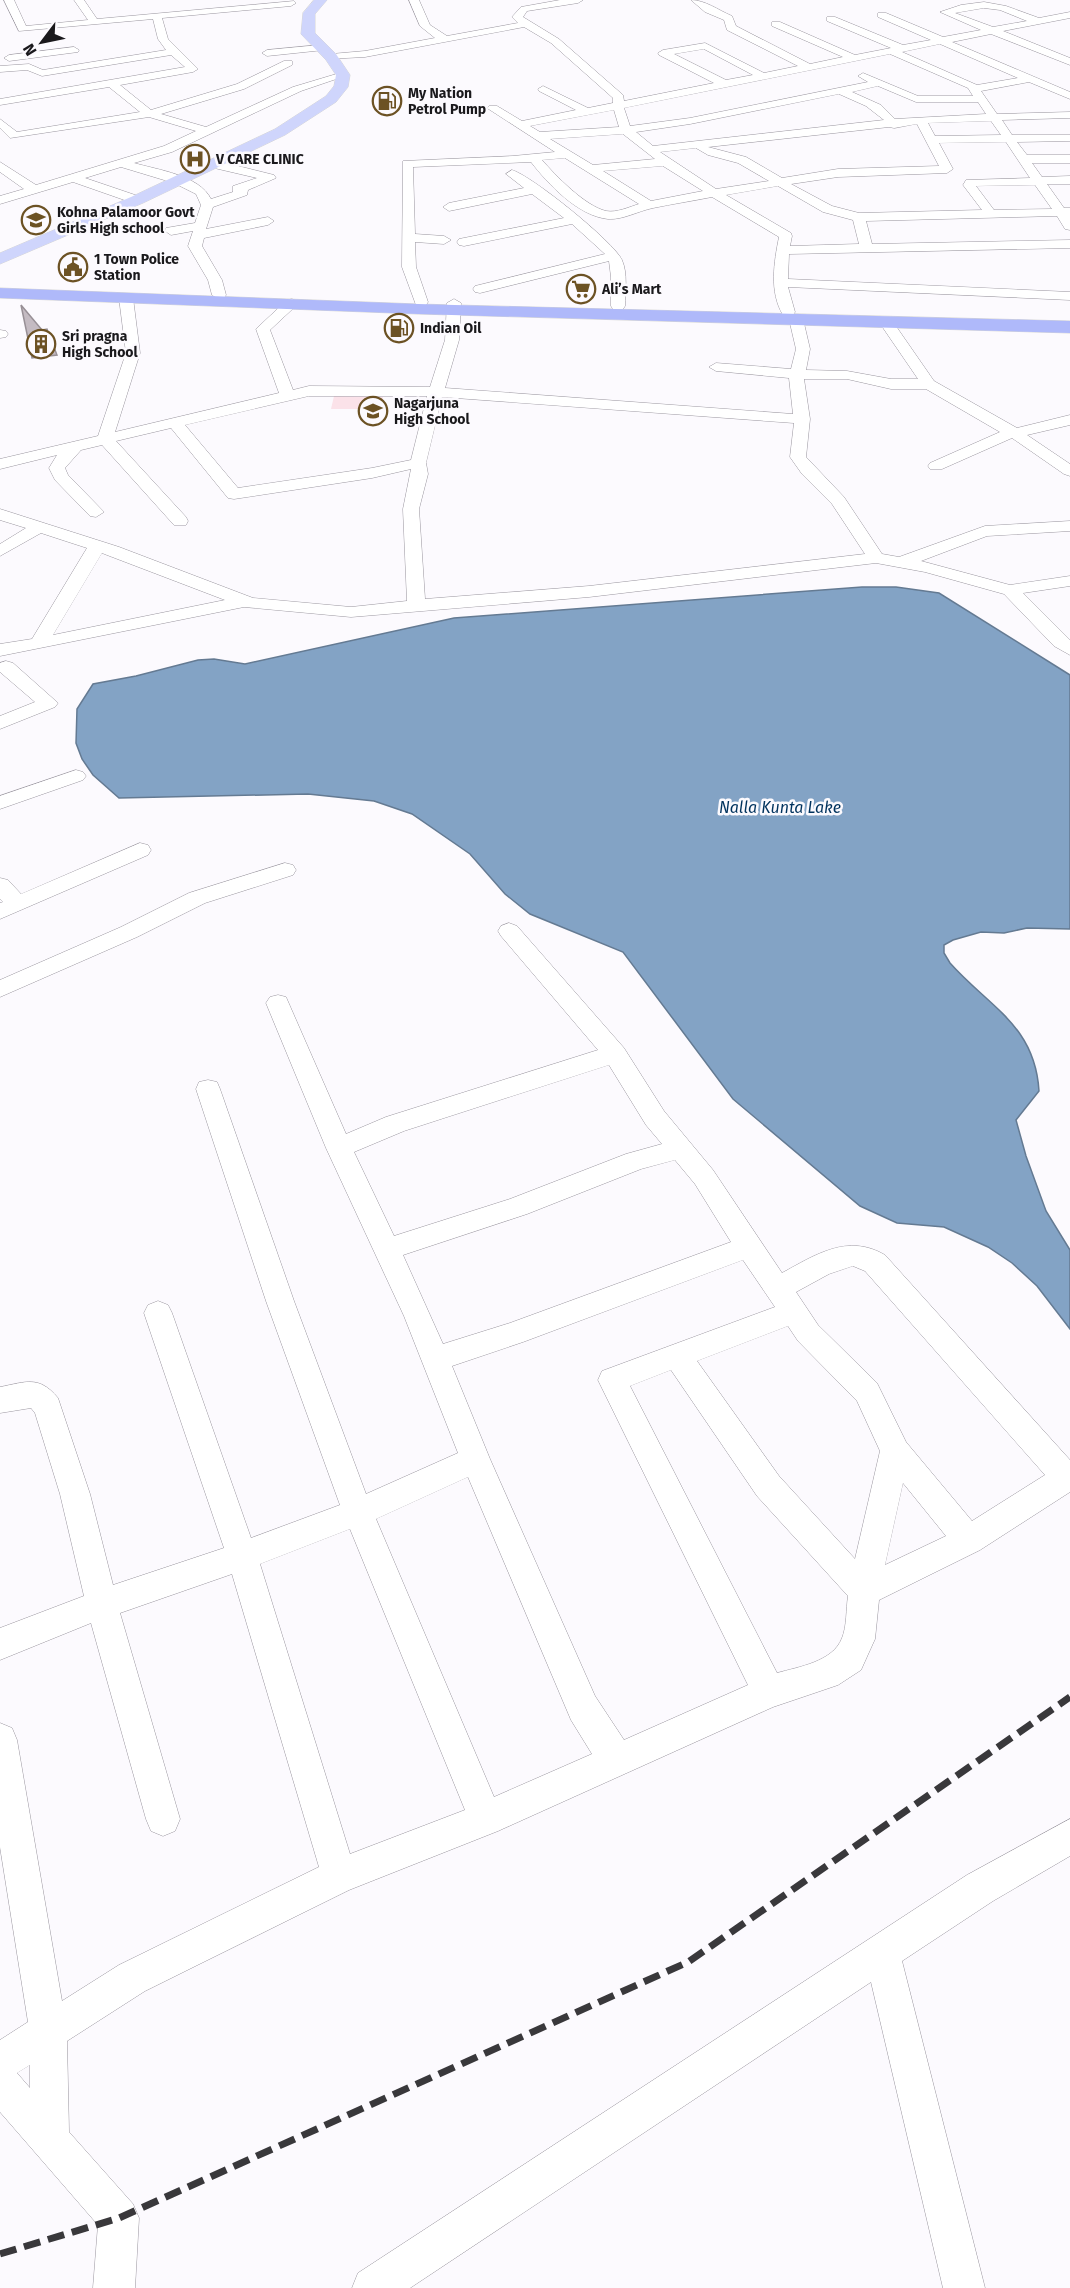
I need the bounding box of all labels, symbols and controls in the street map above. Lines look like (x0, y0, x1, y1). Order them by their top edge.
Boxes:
north arrow (12, 12, 72, 72)
text: N (19, 40, 41, 59)
fuel station icon: My Nation Petrol Pump (371, 85, 403, 117)
place label: My Nation Petrol Pump (408, 85, 486, 118)
hospital icon: V CARE CLINIC (179, 143, 211, 175)
place label: V CARE CLINIC (215, 151, 304, 168)
school or university icon: Kohna Palamoor Govt Girls High school (20, 204, 52, 236)
place label: Kohna Palamoor Govt Girls High school (57, 204, 195, 237)
public building icon: 1 Town Police Station (57, 251, 89, 283)
place label: 1 Town Police Station (94, 251, 179, 284)
supermarket icon: Ali’s Mart (565, 273, 597, 305)
place label: Ali’s Mart (601, 281, 662, 298)
fuel station icon: Indian Oil (383, 312, 415, 344)
place label: Indian Oil (420, 320, 482, 337)
building icon: Sri pragna High School (25, 328, 57, 360)
place label: Sri pragna High School (62, 328, 139, 361)
school or university icon: Nagarjuna High School (357, 395, 389, 427)
place label: Nagarjuna High School (394, 395, 471, 428)
water label: Nalla Kunta Lake (719, 798, 841, 817)

